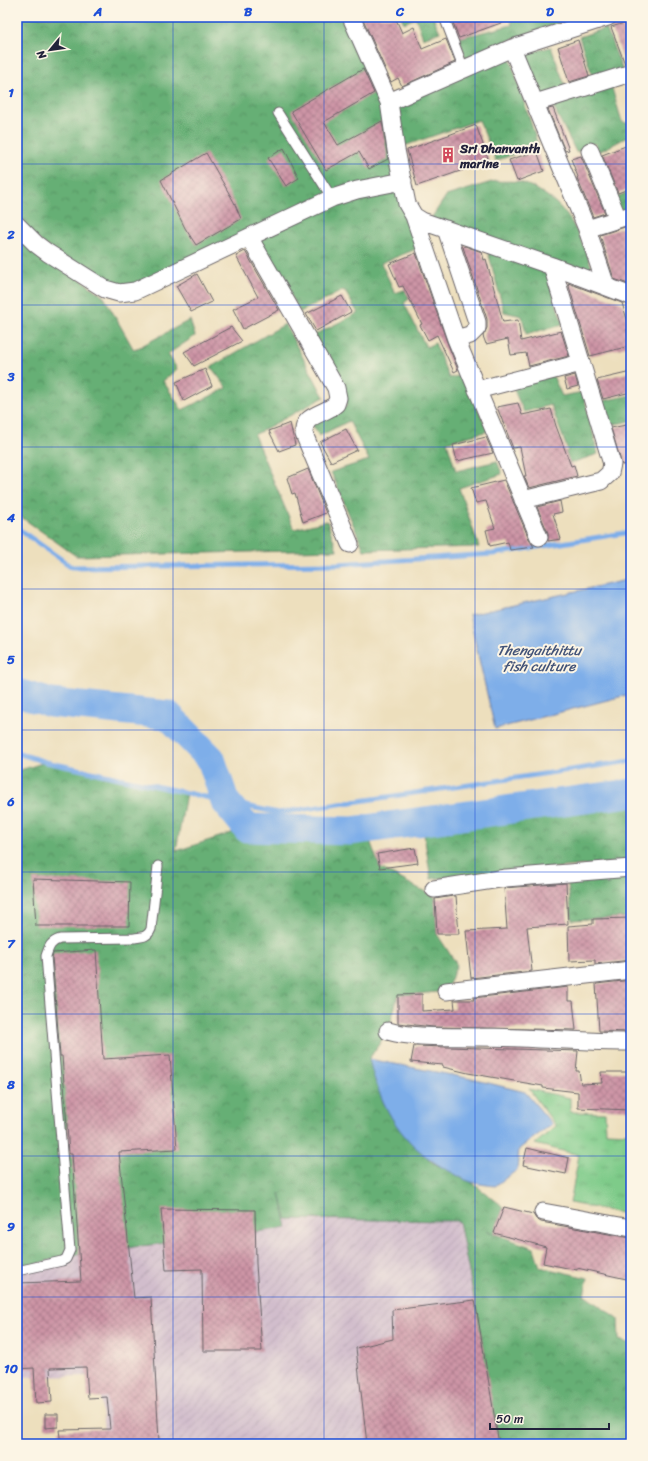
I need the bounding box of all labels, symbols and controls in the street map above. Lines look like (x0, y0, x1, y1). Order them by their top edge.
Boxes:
text: A (93, 0, 102, 23)
text: B (244, 0, 253, 23)
text: C (395, 0, 405, 23)
text: D (546, 0, 554, 23)
north arrow (30, 30, 70, 70)
text: N (31, 46, 52, 63)
text: 1 (8, 81, 14, 104)
place label: Sri Dhanvanth marine (459, 137, 540, 175)
building icon: Sri Dhanvanth marine (439, 146, 457, 164)
text: 2 (6, 223, 15, 246)
text: 3 (6, 365, 15, 388)
text: 4 (6, 506, 16, 529)
water label: Thengaithittu fish culture (497, 638, 584, 679)
text: 5 (7, 648, 15, 671)
text: 6 (6, 790, 15, 813)
text: 7 (7, 932, 16, 955)
text: 8 (6, 1073, 15, 1096)
text: 9 (7, 1215, 15, 1238)
text: 10 (4, 1357, 18, 1380)
scale bar (490, 1405, 609, 1431)
text: 50 m (496, 1408, 523, 1430)

